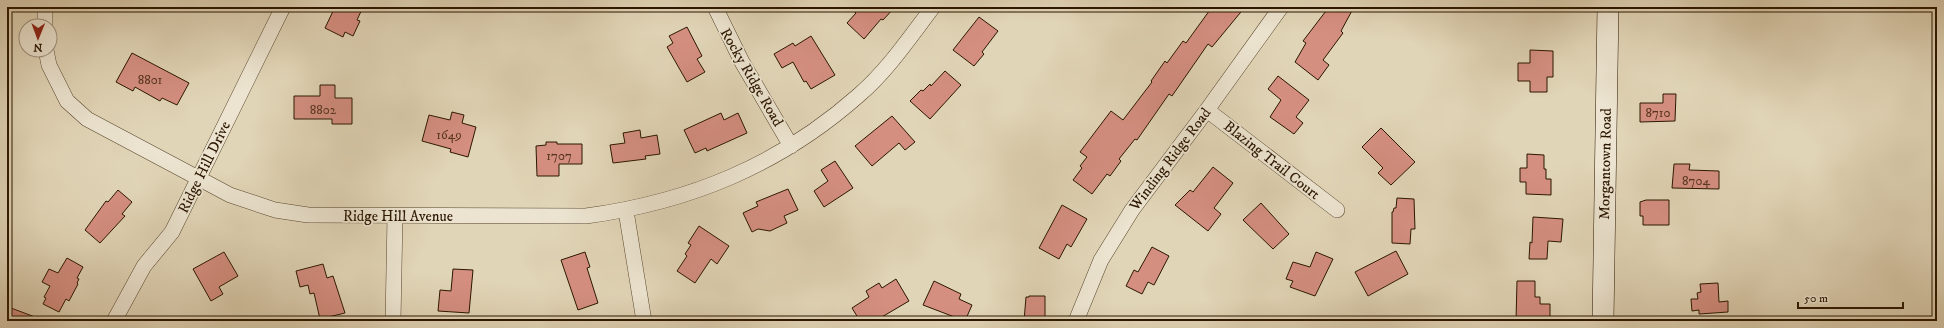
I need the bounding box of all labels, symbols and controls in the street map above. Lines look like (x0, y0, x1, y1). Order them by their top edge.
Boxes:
north arrow (18, 18, 58, 58)
street label: Rocky Ridge Road (716, 25, 788, 130)
text: N (33, 40, 42, 54)
house number: 8801 (138, 72, 163, 88)
house number: 8802 (310, 102, 337, 118)
street label: Winding Ridge Road (1125, 104, 1216, 215)
house number: 8710 (1645, 105, 1671, 121)
street label: Morgantown Road (1595, 108, 1616, 220)
street label: Blazing Trail Court (1220, 117, 1324, 204)
street label: Ridge Hill Drive (174, 118, 235, 216)
house number: 1649 (436, 127, 462, 143)
house number: 1707 (546, 148, 572, 164)
house number: 8704 (1682, 173, 1710, 189)
street label: Ridge Hill Avenue (343, 207, 453, 226)
scale bar (1798, 284, 1903, 310)
text: 50 m (1804, 291, 1828, 306)

